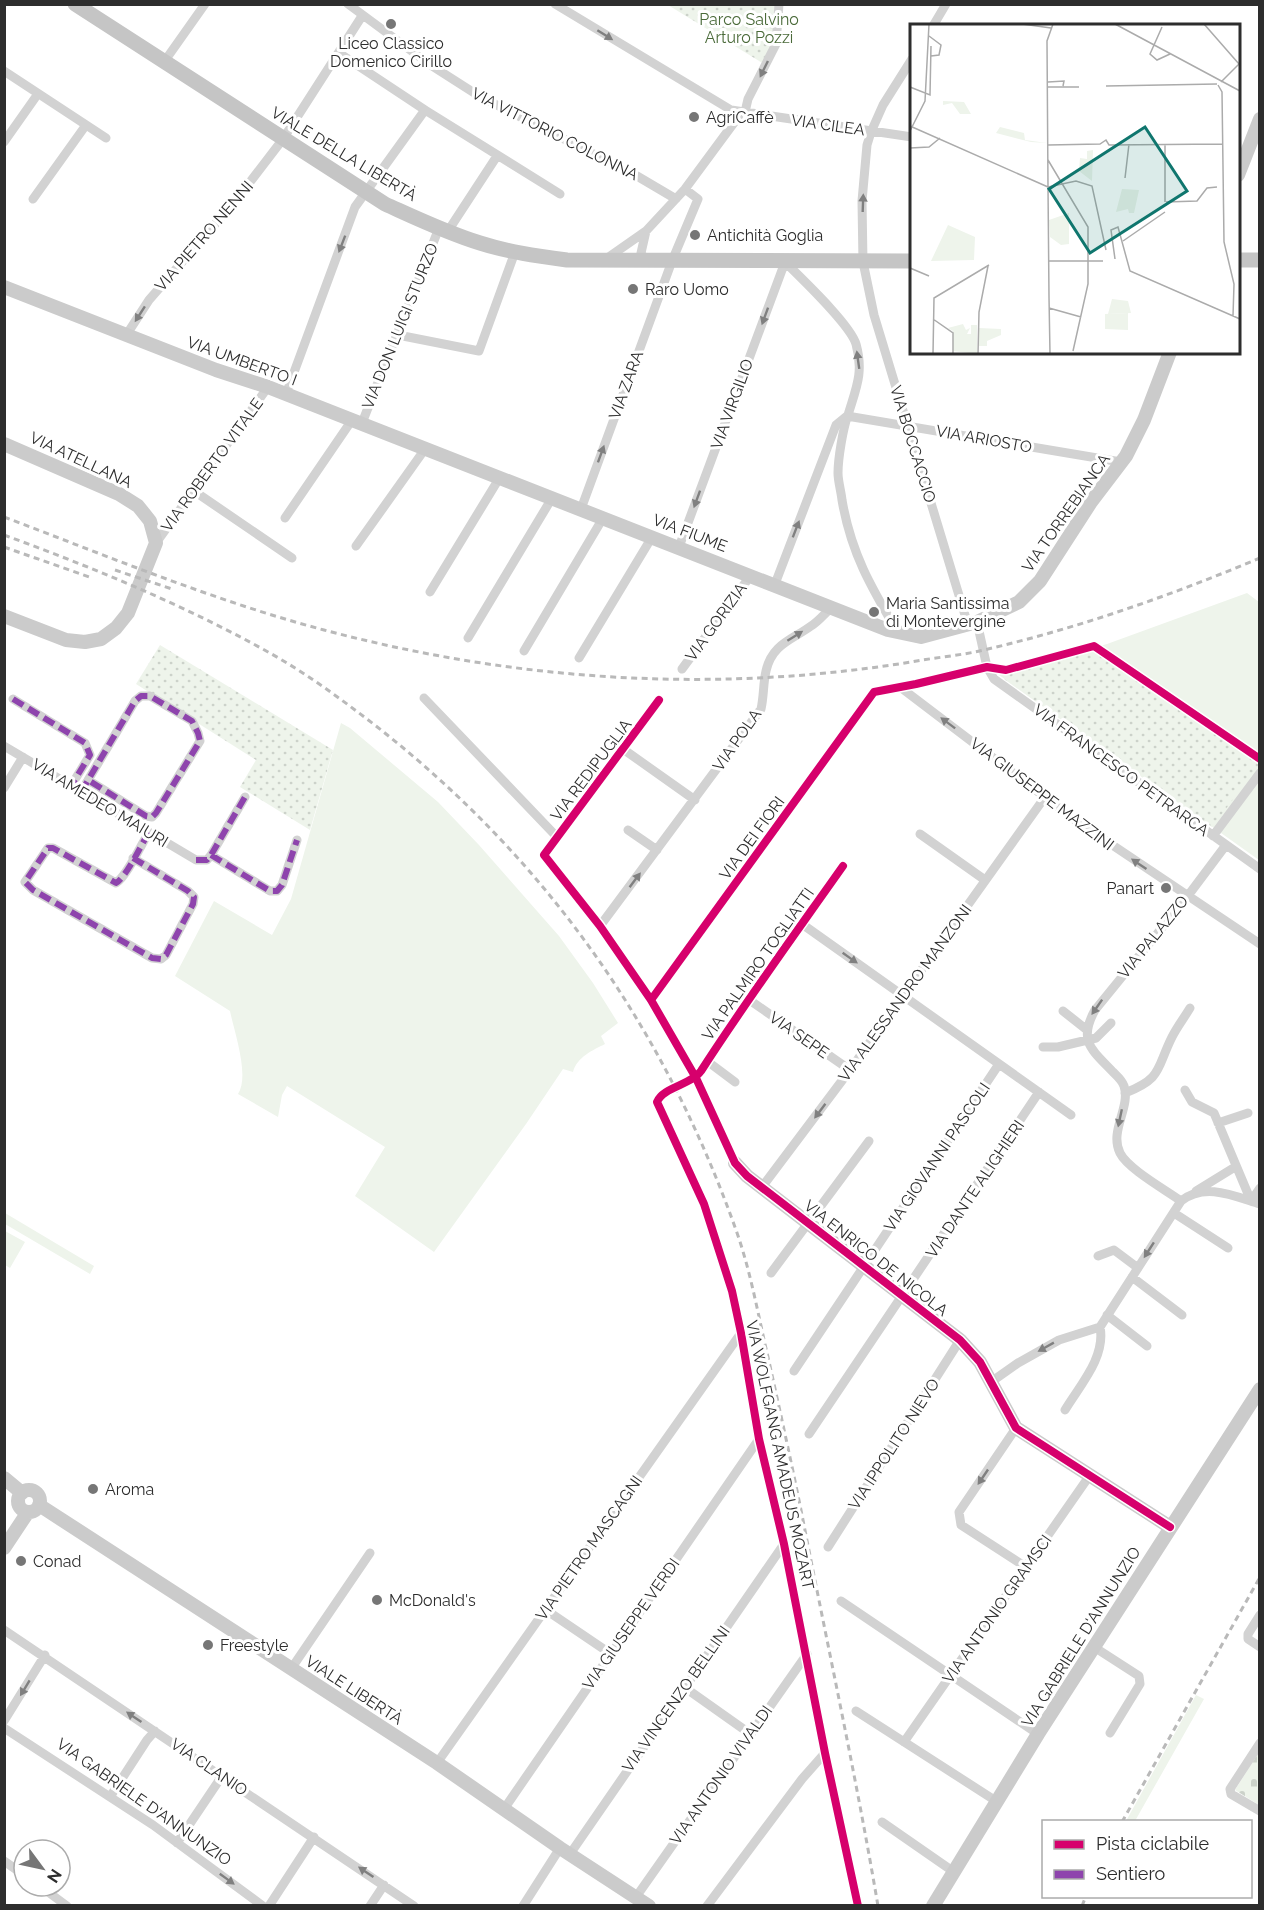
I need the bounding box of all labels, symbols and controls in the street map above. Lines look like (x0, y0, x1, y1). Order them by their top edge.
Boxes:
park label: Parco Salvino Arturo Pozzi (699, 10, 799, 47)
marker: Liceo Classico Domenico Cirillo (384, 17, 398, 31)
inset map (910, 24, 1240, 354)
one-way arrow (597, 30, 613, 41)
place label: Liceo Classico Domenico Cirillo (330, 34, 452, 71)
one-way arrow (759, 60, 769, 78)
street label: VIA VITTORIO COLONNA (469, 84, 642, 184)
street label: VIALE DELLA LIBERTÀ (268, 102, 421, 205)
place label: AgriCaffè (706, 108, 774, 127)
marker: AgriCaffè (687, 110, 701, 124)
street label: VIA CILEA (790, 110, 866, 140)
street label: VIA PIETRO NENNI (151, 177, 257, 295)
one-way arrow (858, 194, 867, 213)
place label: Antichità Goglia (707, 226, 823, 245)
marker: Antichità Goglia (688, 228, 702, 242)
one-way arrow (336, 235, 346, 253)
street label: VIA DON LUIGI STURZO (358, 240, 442, 412)
place label: Raro Uomo (645, 280, 729, 299)
marker: Raro Uomo (626, 282, 640, 296)
one-way arrow (134, 306, 145, 322)
one-way arrow (759, 308, 769, 326)
street label: VIA UMBERTO I (184, 332, 300, 390)
street label: VIA ZARA (605, 348, 647, 422)
one-way arrow (854, 350, 863, 369)
street label: VIA VIRGILIO (707, 356, 757, 452)
street label: VIA BOCCACCIO (886, 383, 940, 505)
street label: VIA ROBERTO VITALE (157, 394, 267, 536)
street label: VIA ARIOSTO (935, 421, 1033, 457)
street label: VIA ATELLANA (27, 428, 135, 492)
one-way arrow (597, 445, 606, 463)
street label: VIA TORREBIANCA (1018, 450, 1114, 576)
one-way arrow (691, 490, 701, 508)
street label: VIA FIUME (650, 510, 730, 556)
one-way arrow (791, 520, 801, 538)
street label: VIA GORIZIA (681, 579, 751, 665)
place label: Maria Santissima di Montevergine (886, 594, 1009, 631)
marker: Maria Santissima di Montevergine (867, 605, 881, 619)
one-way arrow (787, 630, 803, 641)
street label: VIA FRANCESCO PETRARCA (1030, 700, 1213, 840)
street label: VIA POLA (709, 705, 765, 775)
street label: VIA REDIPUGLIA (547, 715, 636, 825)
one-way arrow (940, 717, 956, 730)
street label: VIA GIUSEPPE MAZZINI (966, 734, 1118, 854)
street label: VIA AMEDEO MAIURI (28, 755, 172, 851)
street label: VIA DEI FIORI (715, 793, 789, 883)
one-way arrow (1131, 858, 1147, 870)
one-way arrow (629, 872, 641, 887)
place label: Panart (1106, 879, 1155, 898)
marker: Panart (1159, 881, 1173, 895)
street label: VIA PALMIRO TOGLIATTI (698, 884, 818, 1044)
street label: VIA PALAZZO (1114, 892, 1192, 982)
street label: VIA ALESSANDRO MANZONI (834, 901, 976, 1085)
one-way arrow (841, 952, 857, 964)
one-way arrow (1091, 999, 1103, 1015)
street label: VIA SEPE (766, 1008, 833, 1063)
street label: VIA GIOVANNI PASCOLI (880, 1079, 994, 1235)
one-way arrow (814, 1103, 826, 1118)
one-way arrow (1115, 1108, 1125, 1127)
street label: VIA DANTE ALIGHIERI (922, 1117, 1028, 1261)
street label: VIA ENRICO DE NICOLA (800, 1196, 952, 1320)
one-way arrow (1144, 1242, 1155, 1259)
street label: VIA WOLFGANG AMADEUS MOZART (742, 1319, 818, 1592)
one-way arrow (1037, 1342, 1054, 1352)
street label: VIA IPPOLITO NIEVO (845, 1375, 943, 1513)
one-way arrow (977, 1468, 989, 1484)
street label: VIA PIETRO MASCAGNI (532, 1472, 646, 1624)
place label: Aroma (105, 1480, 154, 1499)
marker: Aroma (86, 1482, 100, 1496)
street label: VIA ANTONIO GRAMSCI (938, 1531, 1056, 1687)
street label: VIA GABRIELE D'ANNUNZIO (1018, 1543, 1144, 1731)
place label: Conad (33, 1552, 82, 1571)
marker: Conad (14, 1554, 28, 1568)
street label: VIA GIUSEPPE VERDI (579, 1555, 683, 1693)
place label: McDonald's (389, 1591, 476, 1610)
marker: McDonald's (370, 1593, 384, 1607)
street label: VIA VINCENZO BELLINI (618, 1622, 734, 1776)
place label: Freestyle (220, 1636, 288, 1655)
marker: Freestyle (201, 1638, 215, 1652)
street label: VIALE LIBERTÀ (302, 1651, 407, 1729)
one-way arrow (19, 1680, 30, 1696)
street label: VIA ANTONIO VIVALDI (666, 1702, 776, 1848)
one-way arrow (126, 1711, 143, 1722)
street label: VIA GABRIELE D'ANNUNZIO (53, 1734, 235, 1870)
street label: VIA CLANIO (167, 1734, 251, 1800)
legend (1042, 1820, 1252, 1898)
text: Pista ciclabile (1096, 1833, 1210, 1854)
north arrow (12, 1838, 72, 1898)
text: Sentiero (1096, 1863, 1165, 1884)
text: N (43, 1866, 65, 1886)
one-way arrow (358, 1866, 374, 1878)
one-way arrow (218, 1873, 234, 1885)

